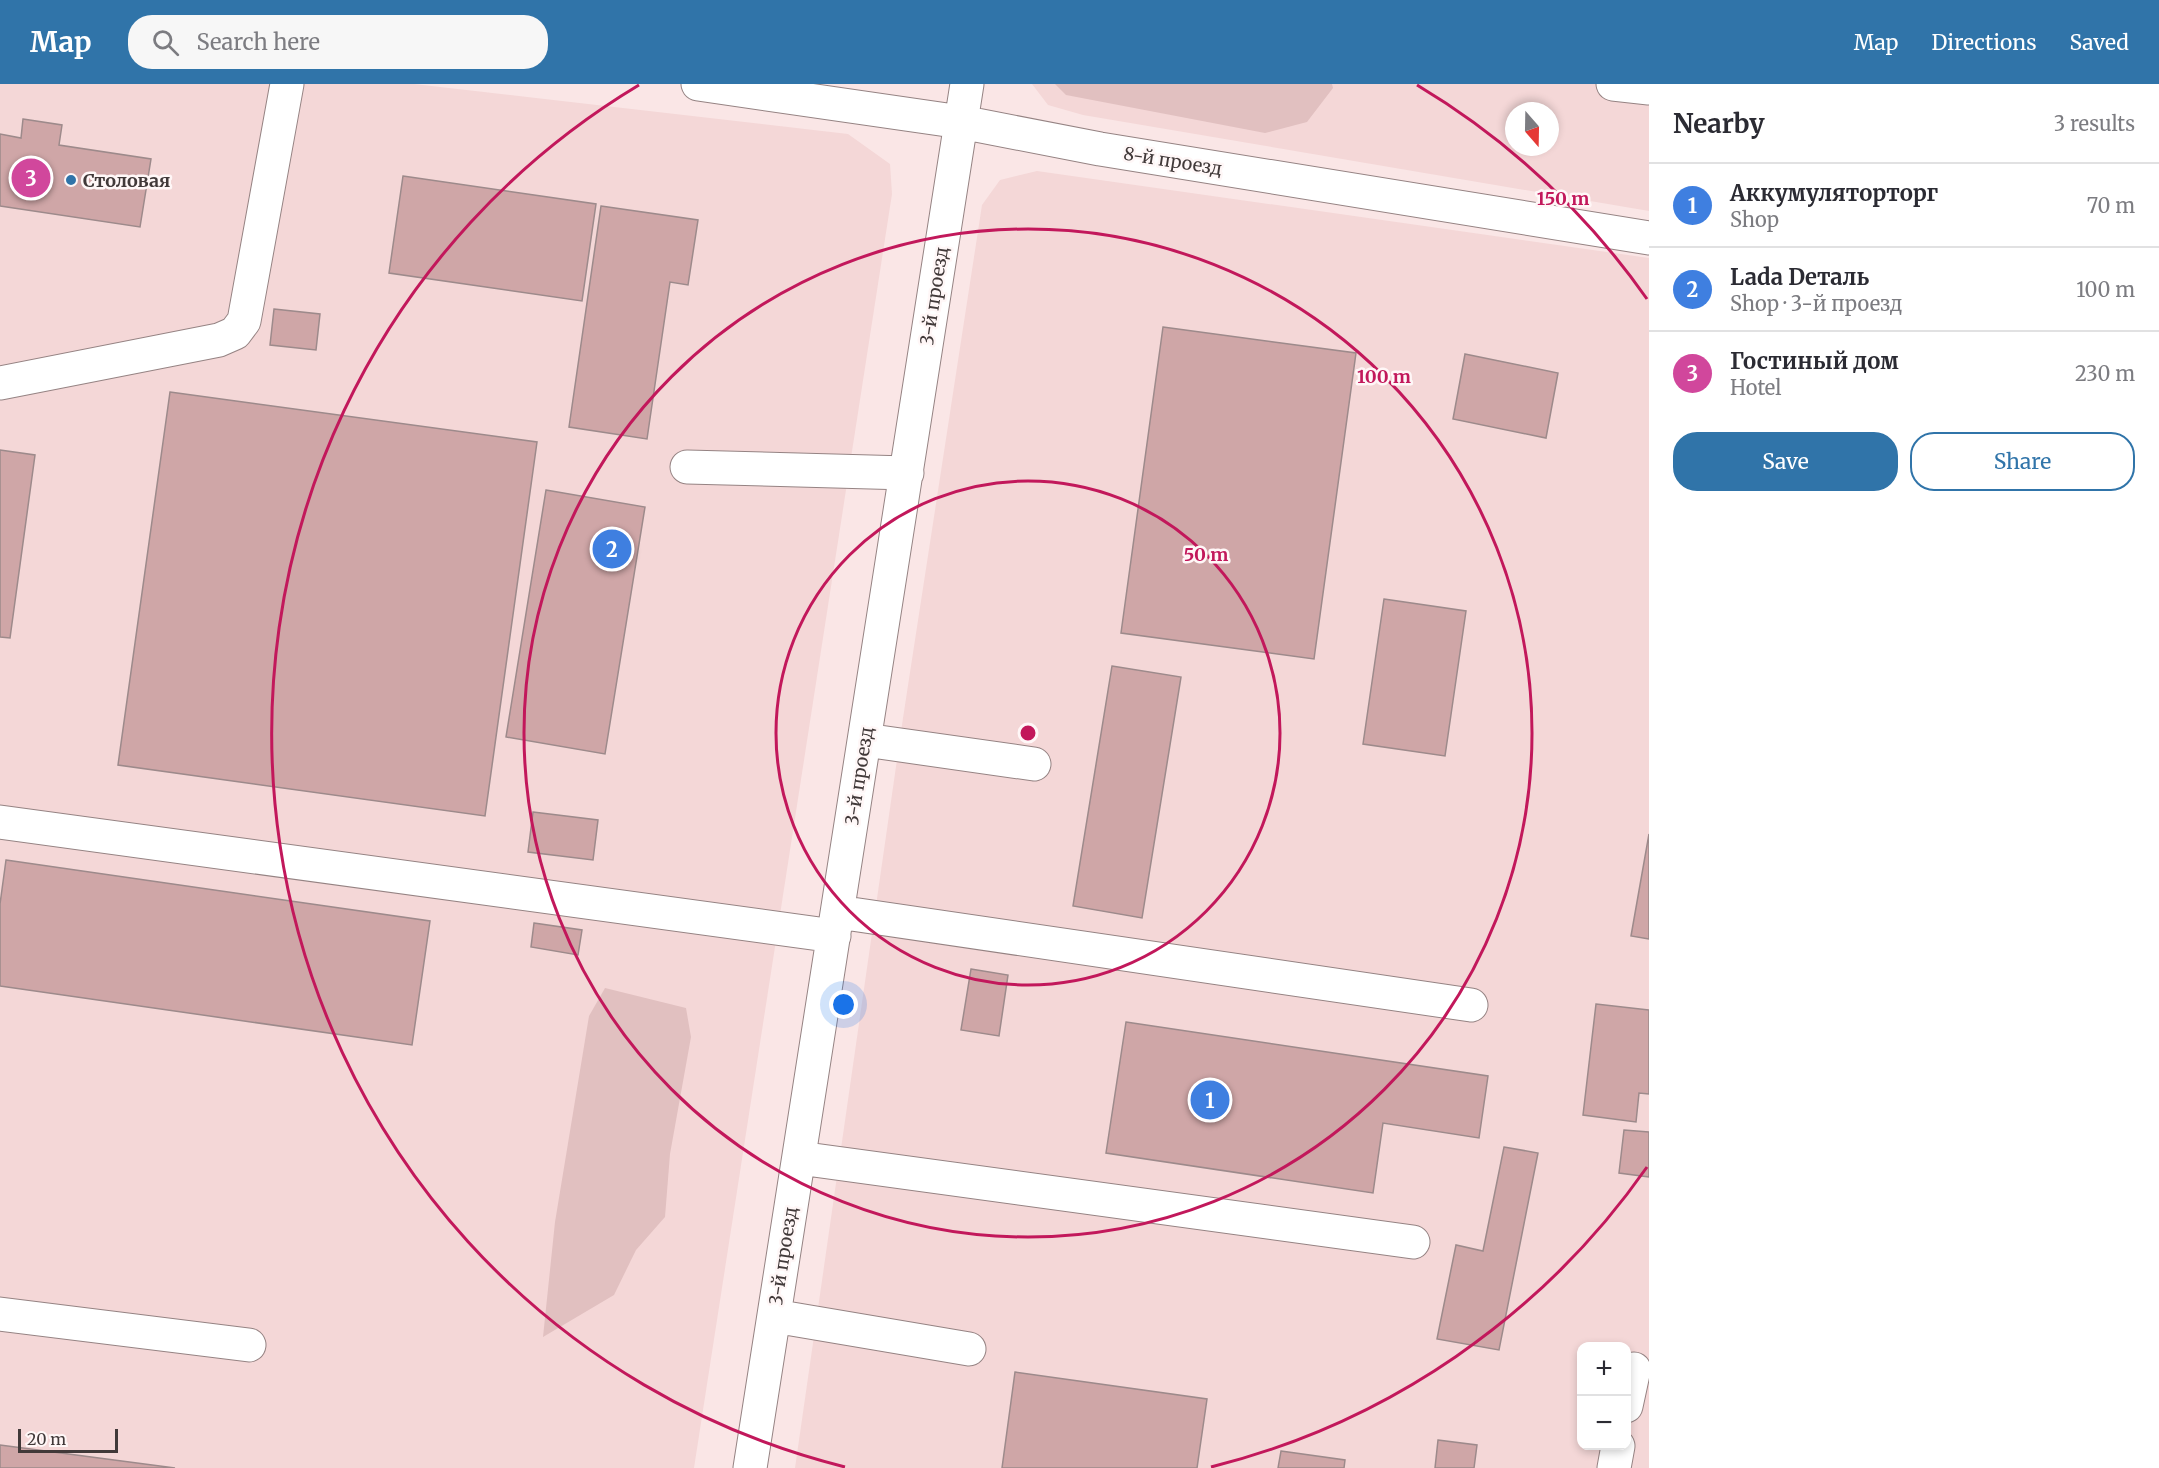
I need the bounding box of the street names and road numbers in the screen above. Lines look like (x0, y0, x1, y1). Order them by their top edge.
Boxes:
street label: 8-й проезд (1122, 142, 1224, 180)
street label: 3-й проезд (915, 245, 953, 347)
street label: 3-й проезд (840, 725, 878, 827)
street label: 3-й проезд (764, 1205, 802, 1307)

